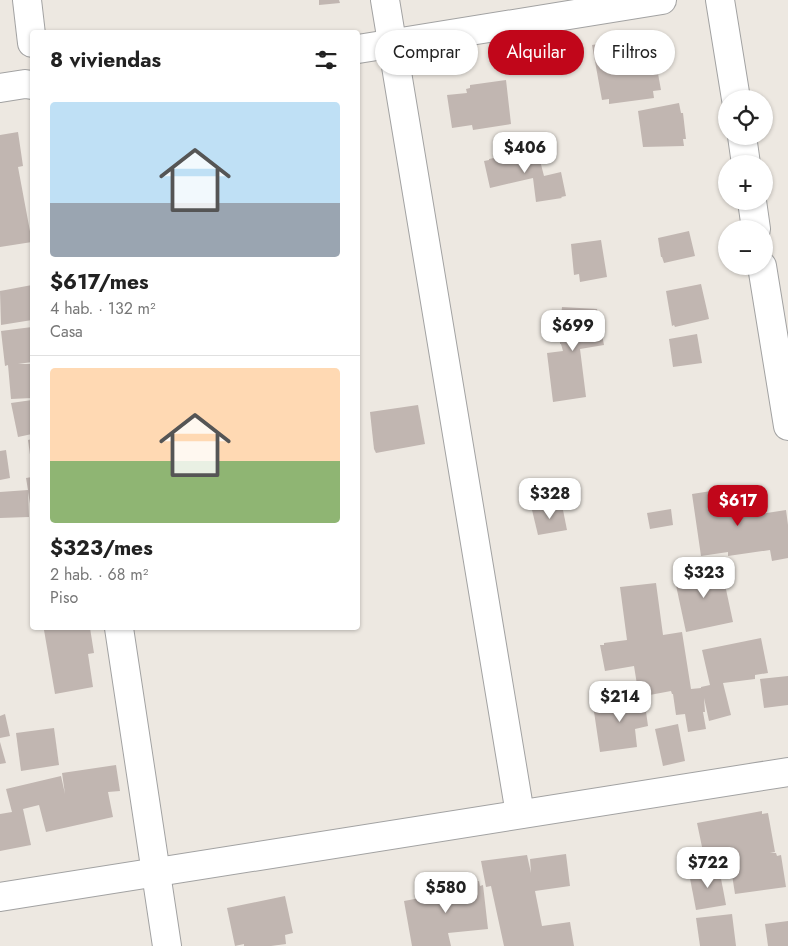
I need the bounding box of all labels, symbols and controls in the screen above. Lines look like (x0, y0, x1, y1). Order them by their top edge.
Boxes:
chip: Comprar (375, 30, 478, 75)
chip: Alquilar (488, 30, 584, 75)
chip: Filtros (594, 30, 675, 75)
text: 8 viviendas (50, 45, 161, 75)
icon: filters (312, 46, 340, 74)
map controls (718, 90, 773, 275)
button: locate (718, 90, 773, 145)
pin: $406 (495, 132, 555, 174)
icon: home (150, 135, 240, 225)
text: $406 (504, 136, 546, 159)
button: + (718, 155, 773, 210)
button: − (718, 220, 773, 275)
text: $617/mes (50, 267, 149, 297)
text: 4 hab. · 132 m² (50, 297, 156, 320)
pin: $699 (543, 310, 603, 352)
text: $699 (552, 314, 594, 337)
text: Casa (50, 320, 83, 343)
icon: home (150, 400, 240, 490)
pin: $328 (520, 478, 580, 520)
text: $328 (530, 482, 570, 505)
pin: $617 (708, 484, 768, 527)
text: $617 (719, 489, 757, 512)
text: $323/mes (50, 533, 153, 563)
pin: $323 (674, 556, 734, 599)
text: $323 (684, 561, 724, 584)
text: 2 hab. · 68 m² (50, 563, 148, 586)
text: Piso (50, 586, 78, 609)
pin: $214 (590, 680, 650, 723)
text: $214 (600, 685, 640, 708)
pin: $722 (678, 846, 738, 889)
text: $722 (688, 851, 728, 874)
pin: $580 (416, 872, 476, 914)
text: $580 (426, 876, 466, 899)

